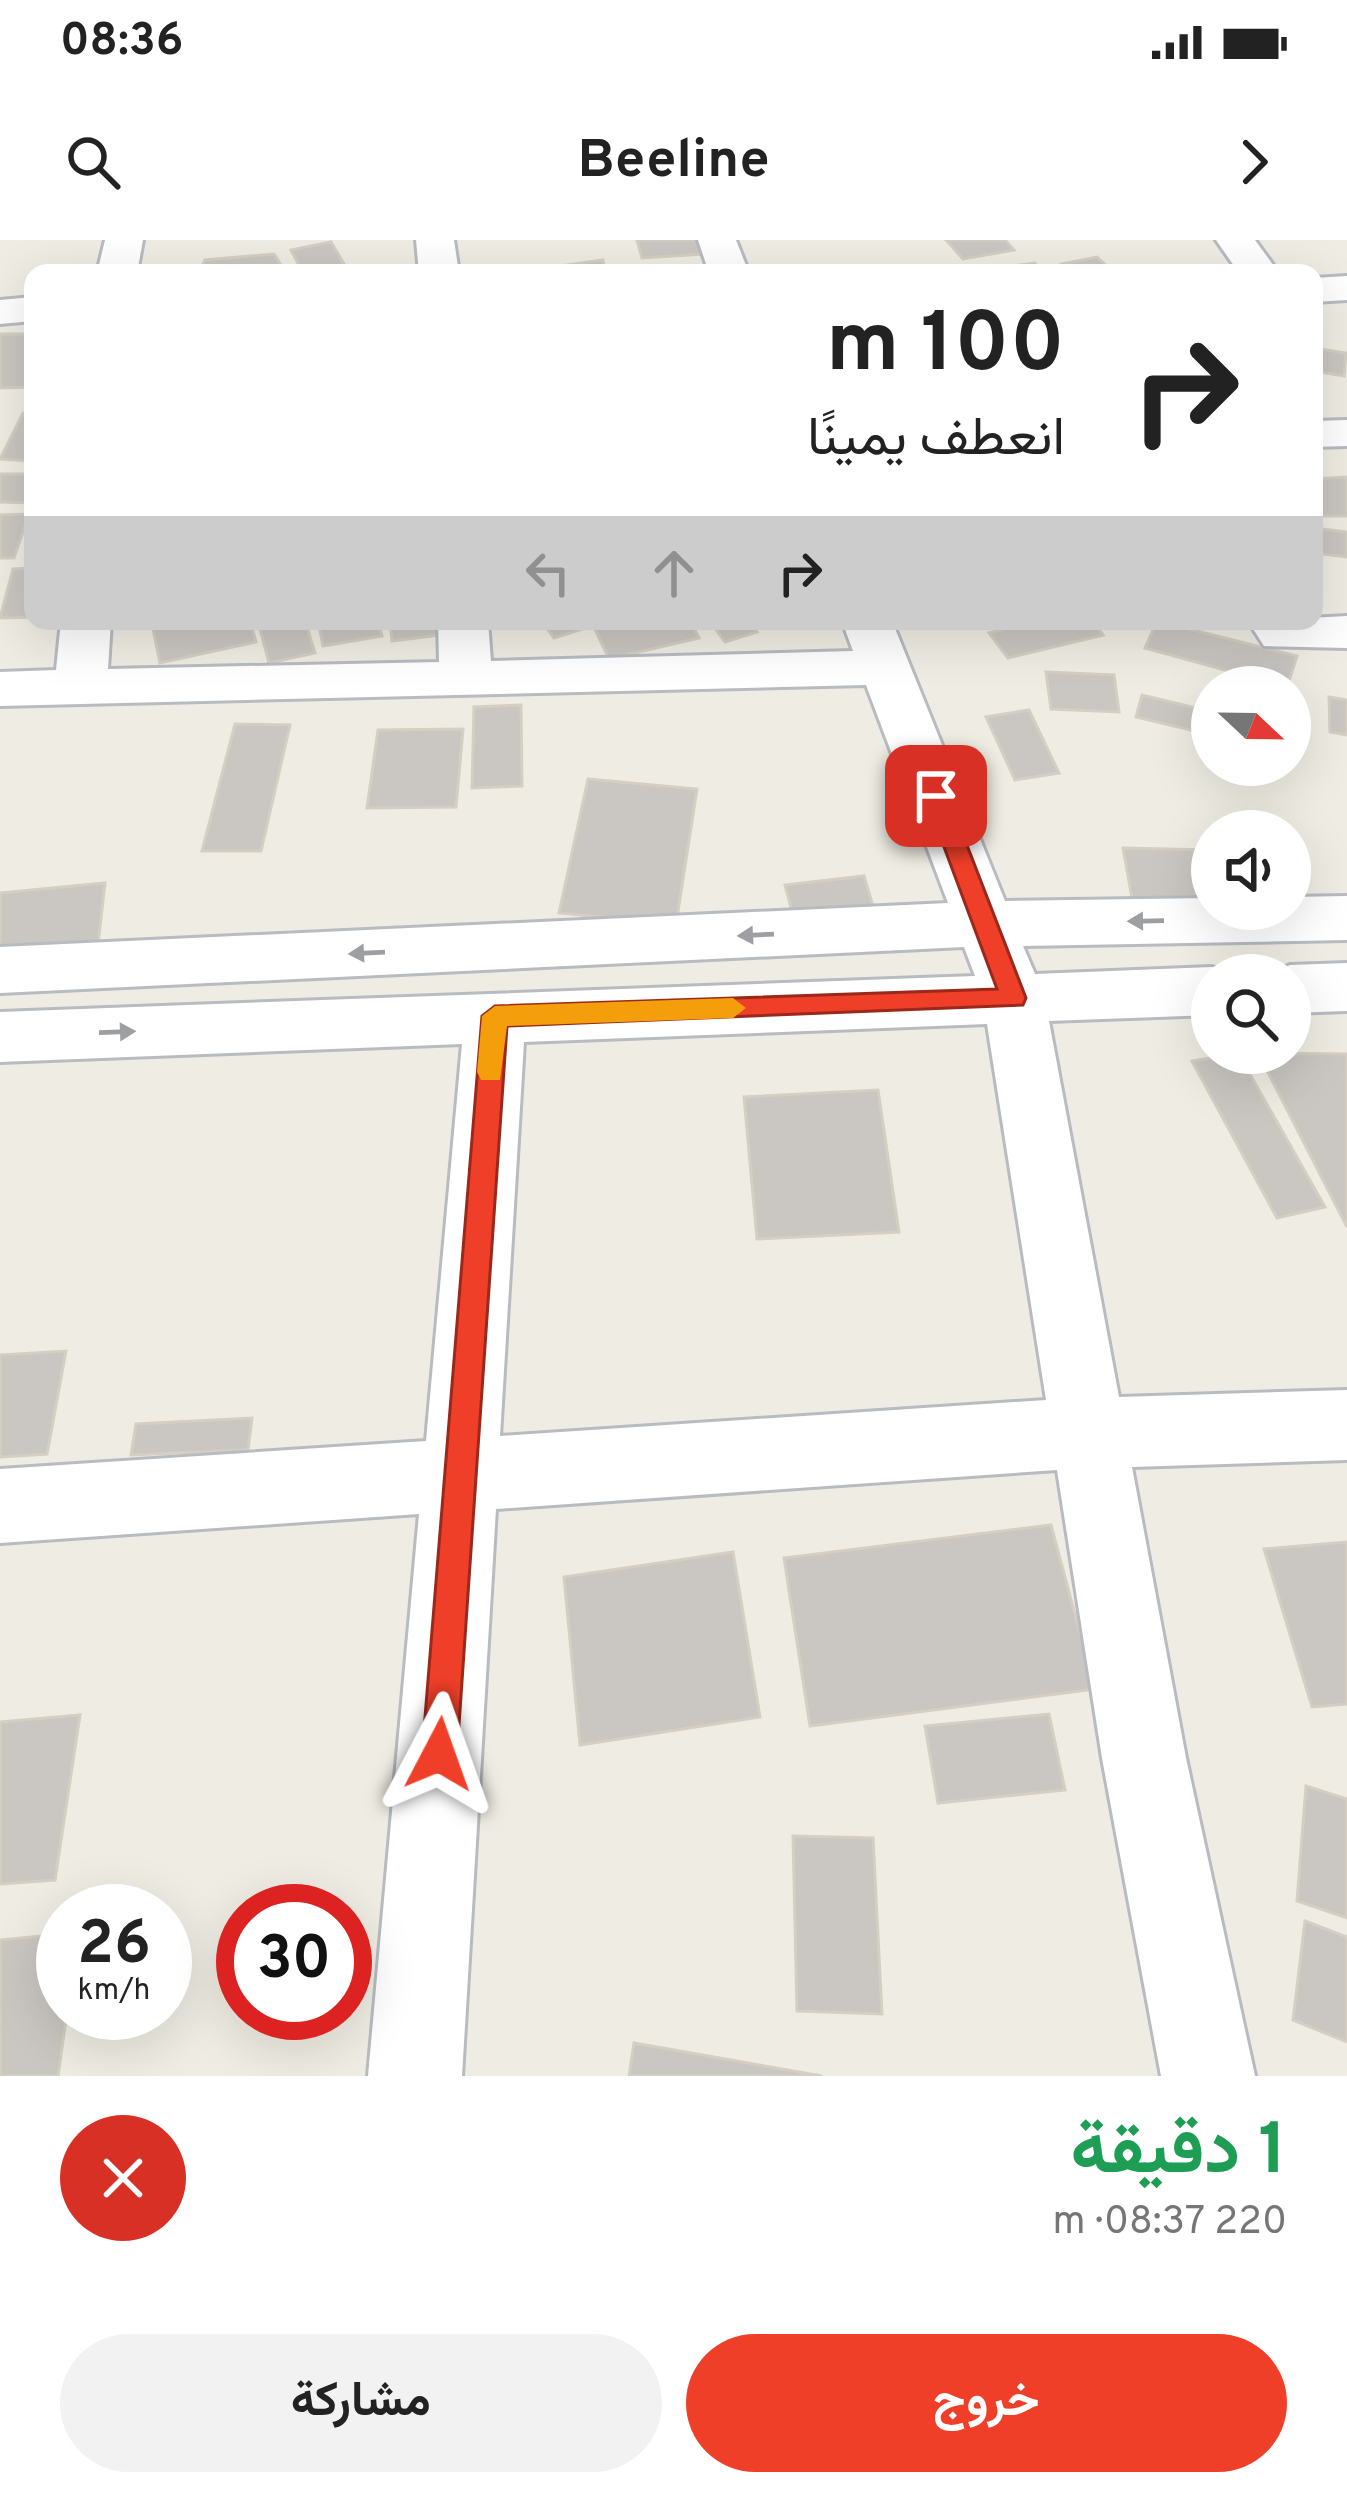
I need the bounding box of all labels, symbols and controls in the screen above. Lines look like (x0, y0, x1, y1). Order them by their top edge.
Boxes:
text: 08:36 (60, 14, 183, 71)
text: Beeline (577, 128, 770, 197)
icon: search (60, 129, 126, 195)
icon: forward (1221, 129, 1287, 195)
text: 100 m (826, 295, 1065, 401)
icon: right (1107, 312, 1263, 468)
text: انعطف يمينًا (807, 406, 1065, 475)
icon: left (515, 540, 581, 606)
icon: ahead (641, 540, 707, 606)
icon: right (767, 540, 833, 606)
north arrow (1191, 666, 1311, 786)
map controls (1191, 666, 1311, 1074)
pin (885, 745, 987, 847)
icon: arrive (903, 763, 969, 829)
button: sound (1191, 810, 1311, 930)
one-way arrow (1126, 912, 1164, 931)
one-way arrow (736, 926, 774, 945)
one-way arrow (347, 944, 385, 963)
button: search (1191, 954, 1311, 1074)
one-way arrow (99, 1022, 137, 1041)
position arrow (376, 1691, 502, 1817)
speed limit sign: 30 (216, 1884, 372, 2040)
text: 26 (77, 1909, 151, 1985)
text: km/h (78, 1973, 150, 2010)
text: 1 دقيقة (1070, 2108, 1287, 2200)
button: close (60, 2115, 186, 2241)
text: 220 m · 08:37 (1053, 2199, 1287, 2248)
button: مشاركة (60, 2334, 662, 2472)
button: خروج (686, 2334, 1287, 2472)

